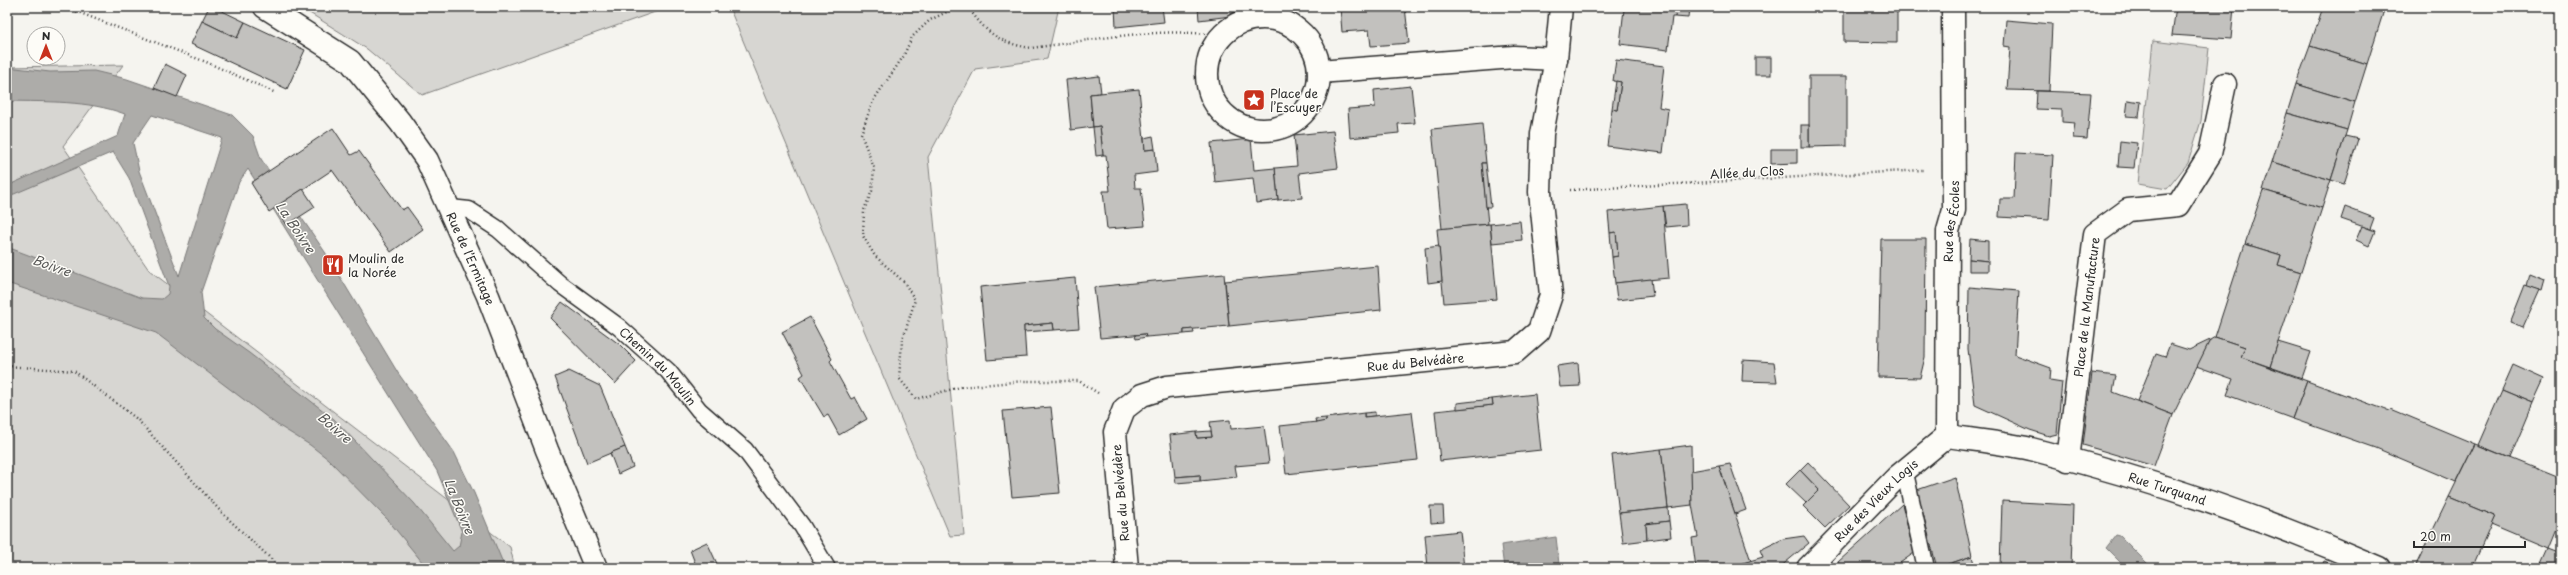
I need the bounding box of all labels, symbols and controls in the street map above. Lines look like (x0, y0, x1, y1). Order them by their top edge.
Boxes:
north arrow (26, 26, 66, 66)
text: N (42, 27, 51, 44)
place label: Place de l’Escuyer (1270, 84, 1321, 116)
place icon: Place de l’Escuyer (1241, 87, 1267, 113)
street label: Allée du Clos (1709, 161, 1785, 183)
street label: Rue des Écoles (1939, 180, 1963, 262)
water label: La Boivre (272, 197, 321, 258)
street label: Rue de l’Ermitage (442, 209, 500, 307)
street label: Place de la Manufacture (2069, 236, 2104, 378)
water label: Boivre (30, 249, 75, 281)
place label: Moulin de la Norée (348, 249, 405, 281)
restaurant icon: Moulin de la Norée (320, 252, 346, 278)
street label: Chemin du Moulin (615, 323, 701, 409)
street label: Rue du Belvédère (1366, 348, 1465, 376)
water label: Boivre (314, 407, 357, 448)
street label: Rue du Belvédère (1107, 443, 1133, 542)
street label: Rue des Vieux Logis (1830, 454, 1922, 546)
street label: Rue Turquand (2126, 467, 2209, 509)
water label: La Boivre (440, 475, 480, 538)
scale bar (2414, 523, 2525, 549)
text: 20 m (2420, 527, 2451, 545)

